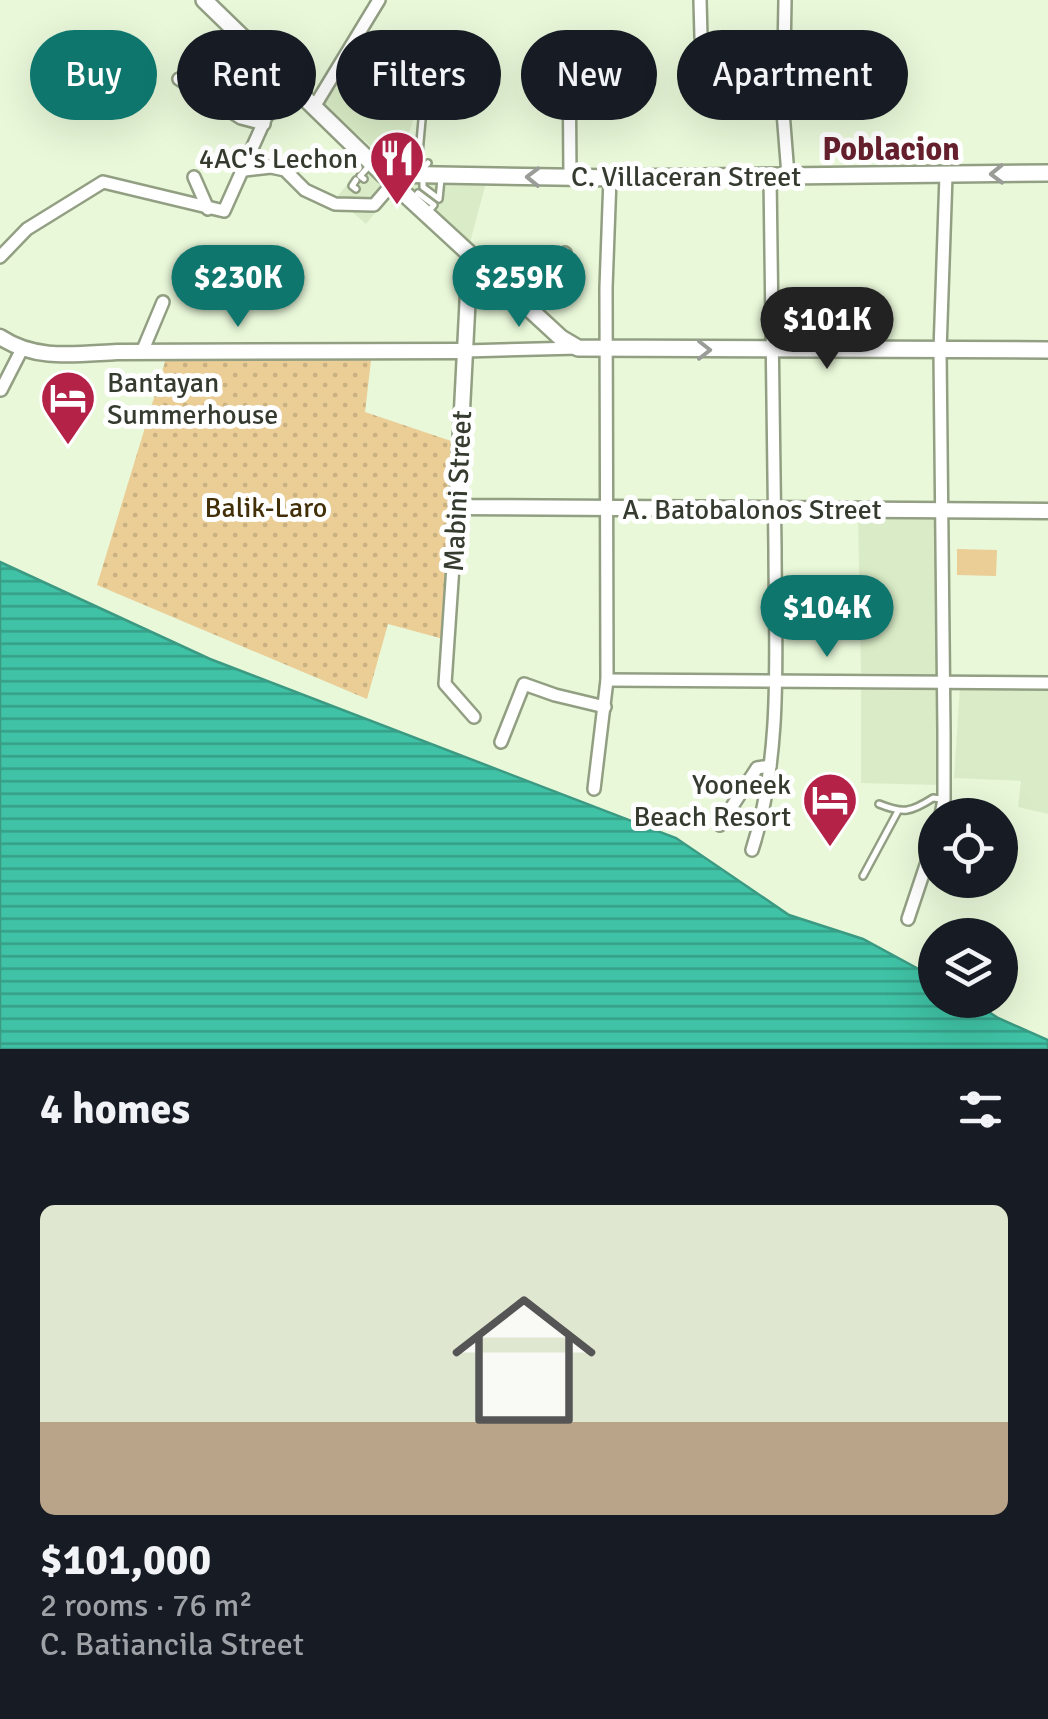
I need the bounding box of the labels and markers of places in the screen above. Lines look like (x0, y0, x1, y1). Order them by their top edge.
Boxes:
restaurant icon: 4AC's Lechon (367, 128, 427, 207)
place label: 4AC's Lechon (199, 142, 358, 176)
pin: $230K (168, 245, 308, 330)
pin: $259K (449, 245, 589, 330)
pin: $101K (757, 287, 897, 372)
place label: Bantayan Summerhouse (107, 366, 278, 432)
hotel icon: Bantayan Summerhouse (38, 368, 98, 447)
pin: $104K (757, 575, 897, 660)
place label: Yooneek Beach Resort (633, 768, 791, 834)
hotel icon: Yooneek Beach Resort (800, 770, 860, 849)

